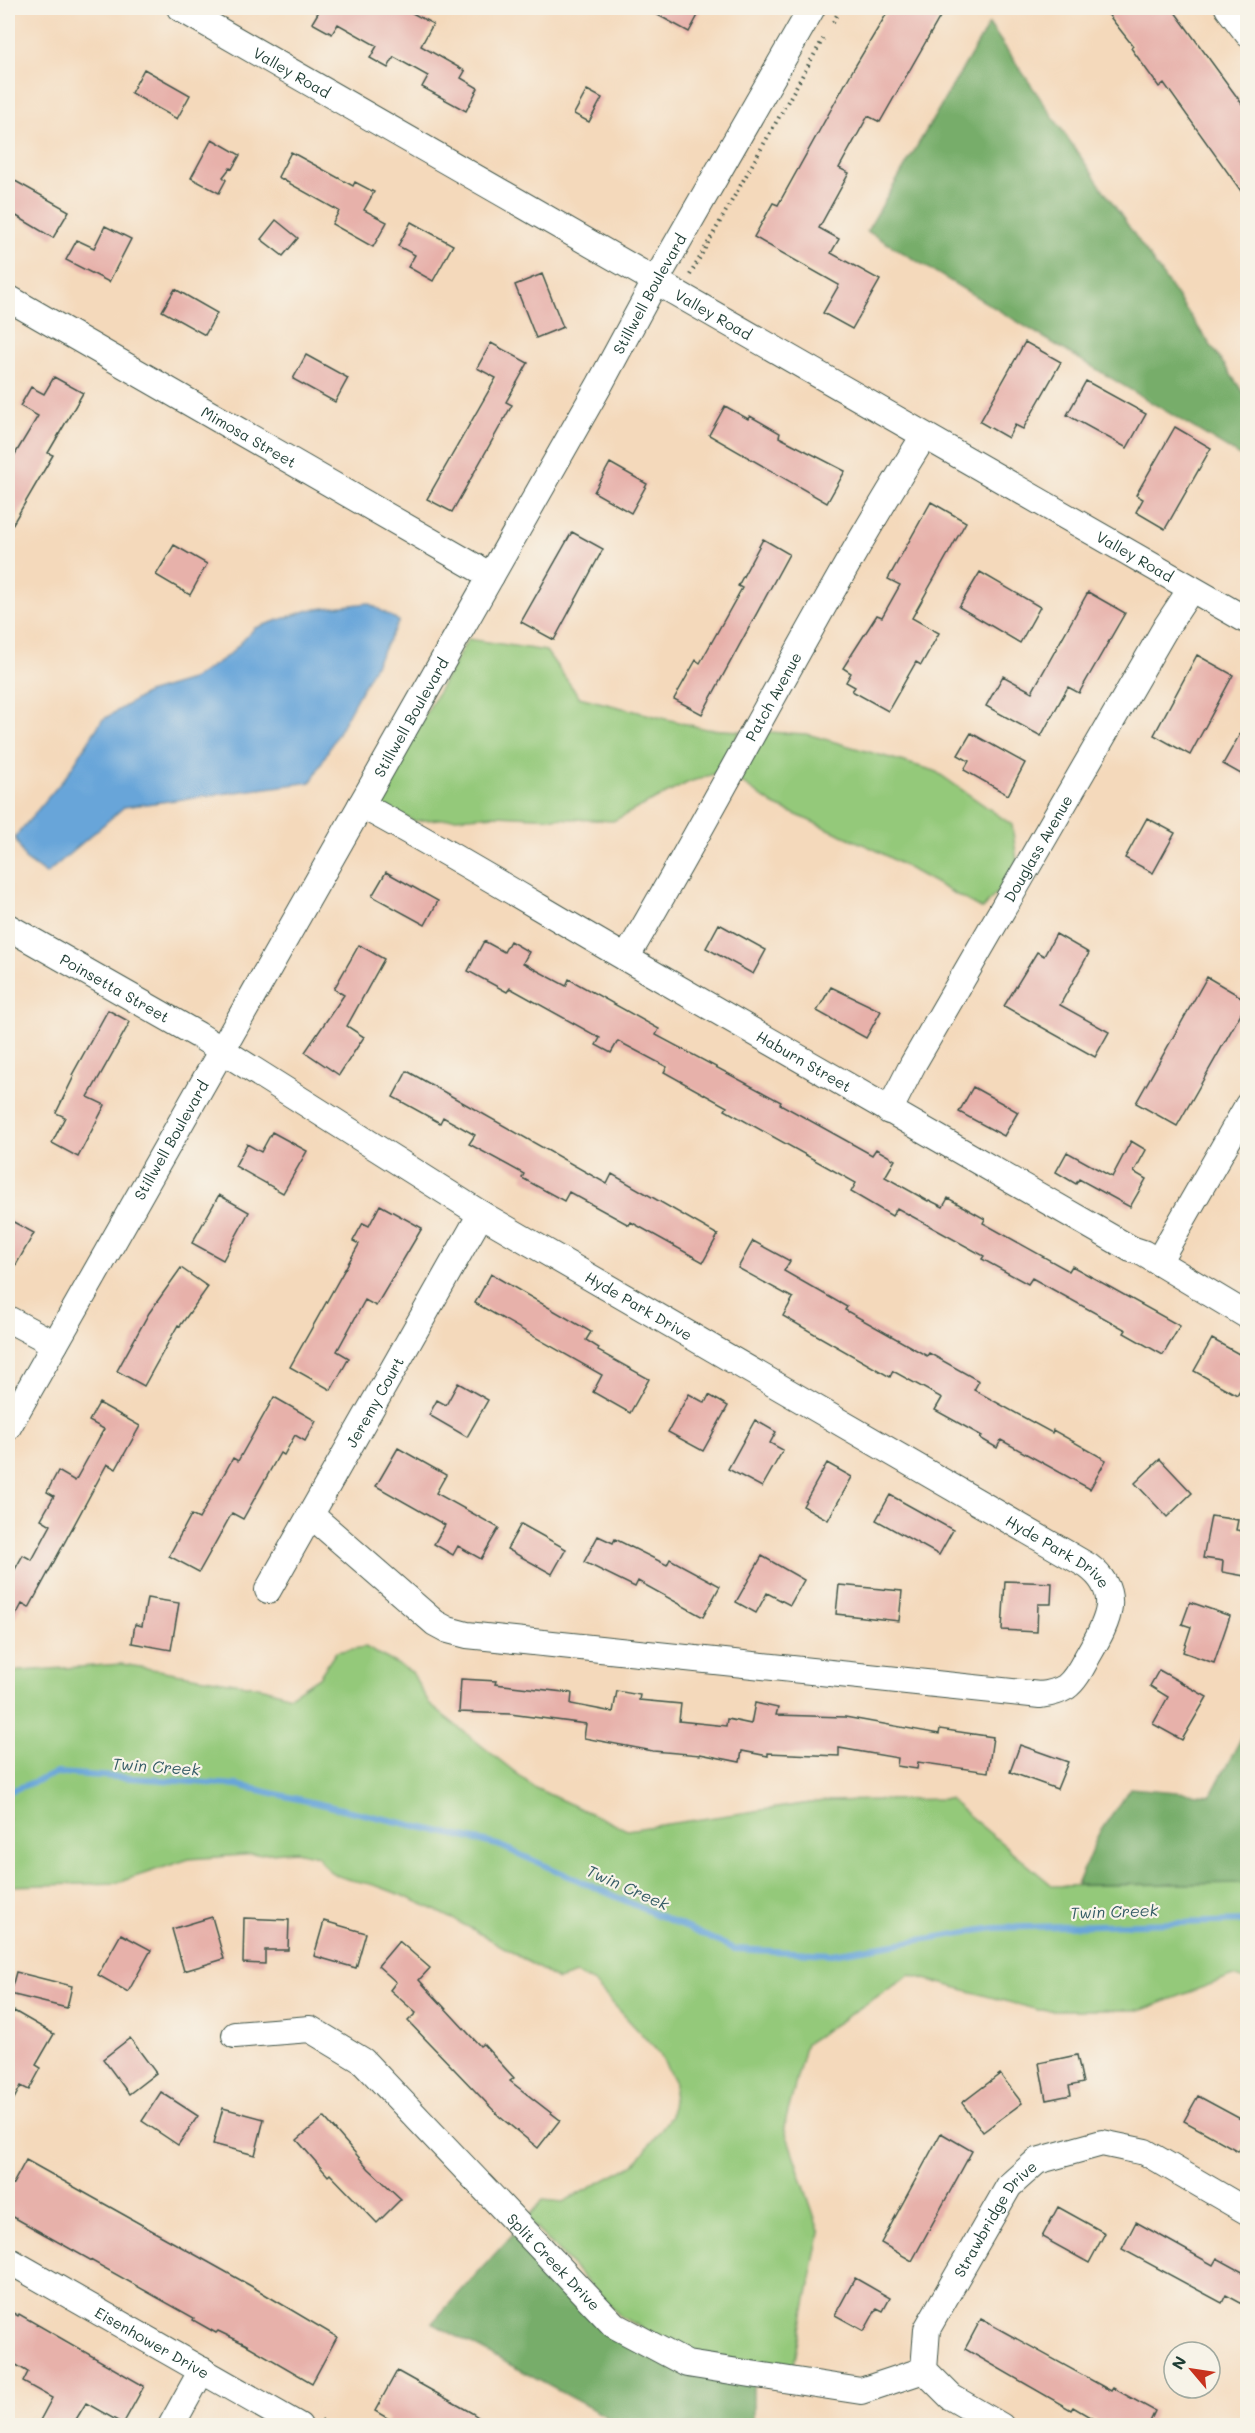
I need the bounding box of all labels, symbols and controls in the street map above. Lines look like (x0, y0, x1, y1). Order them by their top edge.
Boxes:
street label: Valley Road (250, 42, 334, 102)
street label: Stillwell Boulevard (608, 230, 690, 357)
street label: Valley Road (671, 284, 756, 344)
street label: Mimosa Street (198, 401, 300, 472)
street label: Valley Road (1093, 526, 1177, 586)
street label: Patch Avenue (740, 648, 806, 745)
street label: Stillwell Boulevard (369, 654, 453, 781)
street label: Douglass Avenue (999, 791, 1077, 906)
street label: Poinsetta Street (57, 949, 173, 1027)
street label: Haburn Street (753, 1026, 855, 1096)
street label: Stillwell Boulevard (129, 1077, 213, 1203)
street label: Hyde Park Drive (582, 1267, 696, 1345)
street label: Jeremy Court (341, 1353, 408, 1451)
street label: Hyde Park Drive (1002, 1510, 1115, 1591)
water label: Twin Creek (111, 1752, 201, 1780)
water label: Twin Creek (584, 1860, 673, 1915)
water label: Twin Creek (1070, 1899, 1159, 1923)
street label: Strawbridge Drive (949, 2156, 1041, 2281)
street label: Split Creek Drive (503, 2209, 605, 2314)
street label: Eisenhower Drive (91, 2302, 213, 2383)
north arrow (1162, 2340, 1222, 2400)
text: N (1166, 2352, 1191, 2373)

